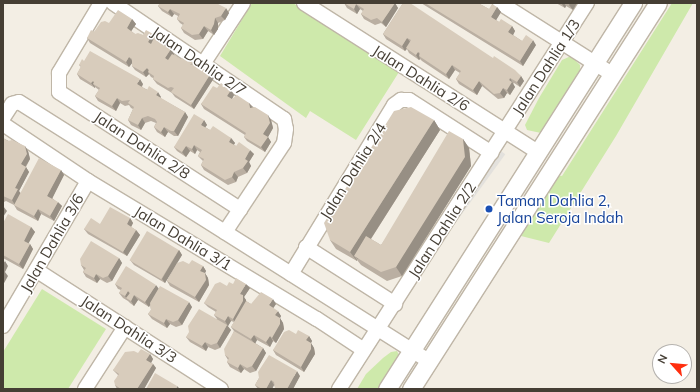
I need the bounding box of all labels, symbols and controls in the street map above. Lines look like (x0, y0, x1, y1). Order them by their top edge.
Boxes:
street label: Jalan Dahlia 1/3 (508, 16, 584, 118)
street label: Jalan Dahlia 2/7 (148, 23, 250, 99)
street label: Jalan Dahlia 2/6 (369, 41, 473, 115)
street label: Jalan Dahlia 2/8 (91, 107, 193, 183)
street label: Jalan Dahlia 2/4 (316, 119, 390, 223)
street label: Jalan Dahlia 2/2 (404, 179, 480, 281)
street label: Jalan Dahlia 3/6 (17, 191, 87, 295)
place label: Taman Dahlia 2, Jalan Seroja Indah (497, 191, 624, 226)
street label: Jalan Dahlia 3/1 (131, 202, 235, 274)
marker: Taman Dahlia 2, Jalan Seroja Indah (484, 204, 494, 214)
street label: Jalan Dahlia 3/3 (78, 291, 180, 367)
north arrow (652, 344, 692, 384)
text: N (654, 352, 670, 366)

